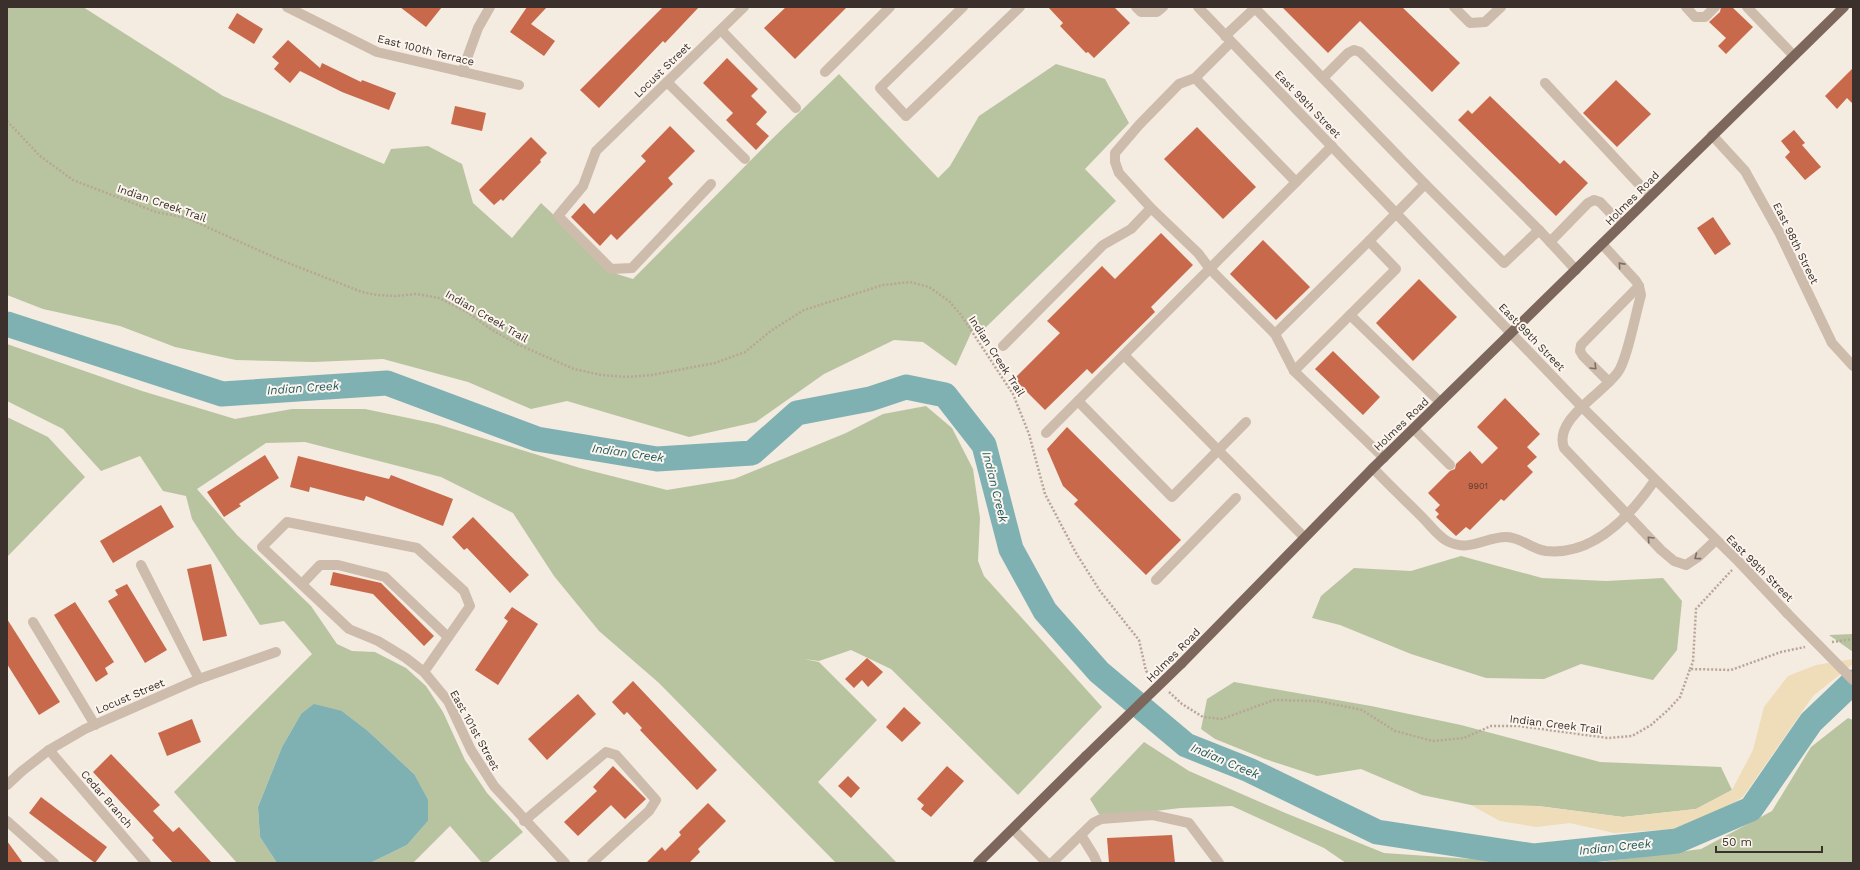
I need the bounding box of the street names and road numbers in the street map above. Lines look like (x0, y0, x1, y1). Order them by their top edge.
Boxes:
street label: East 100th Terrace (376, 32, 476, 69)
street label: Locust Street (631, 40, 693, 100)
street label: East 99th Street (1272, 68, 1344, 141)
street label: Holmes Road (1603, 169, 1662, 228)
street label: Indian Creek Trail (116, 182, 209, 225)
street label: East 98th Street (1770, 200, 1821, 287)
street label: Indian Creek Trail (443, 287, 531, 346)
street label: East 99th Street (1496, 301, 1568, 374)
street label: Indian Creek Trail (966, 314, 1028, 399)
street label: Holmes Road (1371, 395, 1431, 454)
street label: East 99th Street (1723, 532, 1796, 605)
street label: Holmes Road (1144, 626, 1203, 685)
street label: Locust Street (94, 676, 167, 717)
street label: East 101st Street (447, 688, 502, 773)
street label: Indian Creek Trail (1509, 712, 1604, 737)
street label: Cedar Branch (78, 768, 135, 831)

